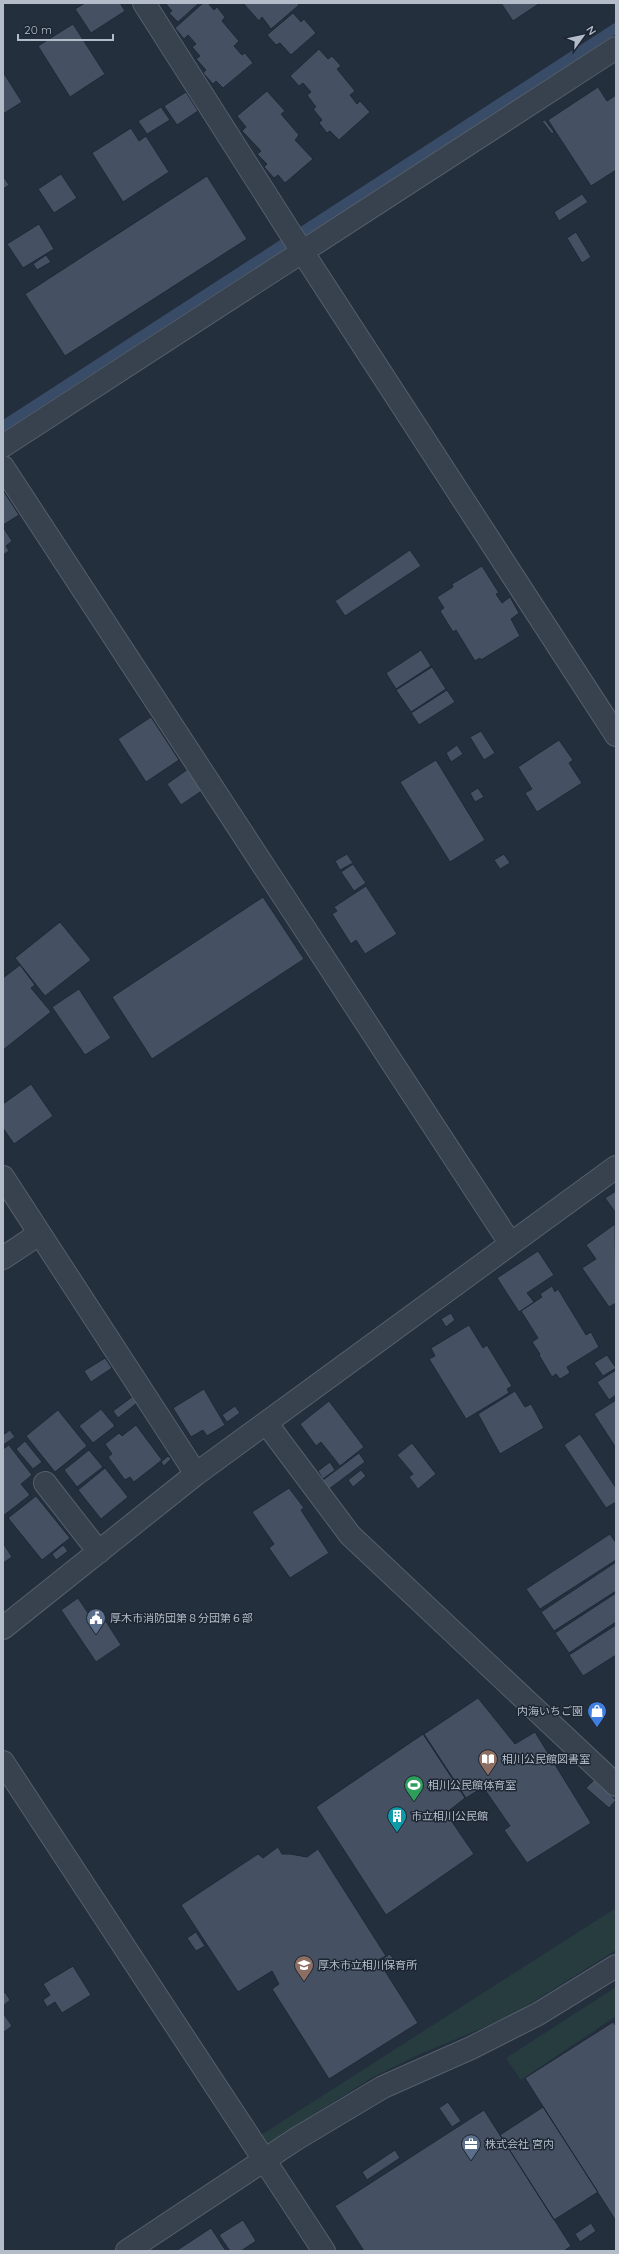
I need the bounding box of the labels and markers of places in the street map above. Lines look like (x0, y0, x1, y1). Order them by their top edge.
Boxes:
public building icon: 厚木市消防団第８分団第６部 (85, 1607, 107, 1635)
place label: 厚木市消防団第８分団第６部 (110, 1611, 253, 1625)
shop icon: 内海いちご園 (586, 1700, 608, 1728)
place label: 内海いちご園 (517, 1704, 583, 1718)
library icon: 相川公民館図書室 (477, 1748, 499, 1776)
place label: 相川公民館図書室 (502, 1752, 590, 1766)
sports icon: 相川公民館体育室 (403, 1774, 425, 1802)
place label: 相川公民館体育室 (428, 1778, 516, 1792)
building icon: 市立相川公民館 (386, 1805, 408, 1833)
place label: 市立相川公民館 (411, 1809, 488, 1823)
school or university icon: 厚木市立相川保育所 (293, 1954, 315, 1982)
place label: 厚木市立相川保育所 (318, 1958, 418, 1972)
office icon: 株式会社 宮内 (460, 2133, 482, 2161)
place label: 株式会社 宮内 (485, 2137, 554, 2151)

